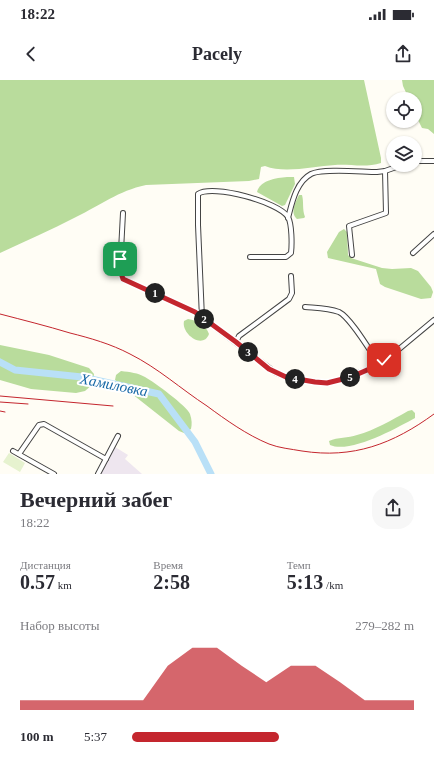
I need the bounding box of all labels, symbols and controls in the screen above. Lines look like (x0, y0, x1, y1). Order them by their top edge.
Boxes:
text: 18:22 (20, 6, 55, 22)
icon: back (20, 43, 42, 65)
icon: share (392, 43, 414, 65)
text: Pacely (192, 44, 242, 64)
map controls (386, 92, 422, 172)
button: locate (386, 92, 422, 128)
button: layers (386, 136, 422, 172)
pin (103, 242, 137, 276)
icon: arrive (109, 248, 131, 270)
pin: 1 (145, 283, 165, 303)
text: 1 (152, 287, 158, 299)
pin: 2 (194, 309, 214, 329)
text: 2 (201, 313, 207, 325)
pin: 3 (238, 342, 258, 362)
pin (367, 343, 401, 377)
text: 3 (245, 346, 251, 358)
icon: check (373, 349, 395, 371)
pin: 5 (340, 367, 360, 387)
pin: 4 (285, 369, 305, 389)
water label: Хамиловка (78, 370, 149, 399)
text: 5 (347, 371, 353, 383)
text: 4 (292, 373, 298, 385)
text: Вечерний забег (20, 487, 172, 512)
button: share (372, 487, 414, 529)
text: 18:22 (20, 515, 50, 530)
text: Дистанция (20, 559, 71, 571)
text: Время (153, 559, 183, 571)
text: Темп (287, 559, 311, 571)
text: 0.57 (20, 571, 55, 593)
text: 2:58 (153, 571, 190, 593)
text: 5:13 (287, 571, 323, 593)
text: km (55, 579, 72, 591)
text: /km (323, 579, 343, 591)
text: Набор высоты (20, 618, 99, 633)
text: 279–282 m (355, 618, 414, 633)
text: 100 m (20, 729, 54, 744)
text: 5:37 (84, 729, 107, 744)

